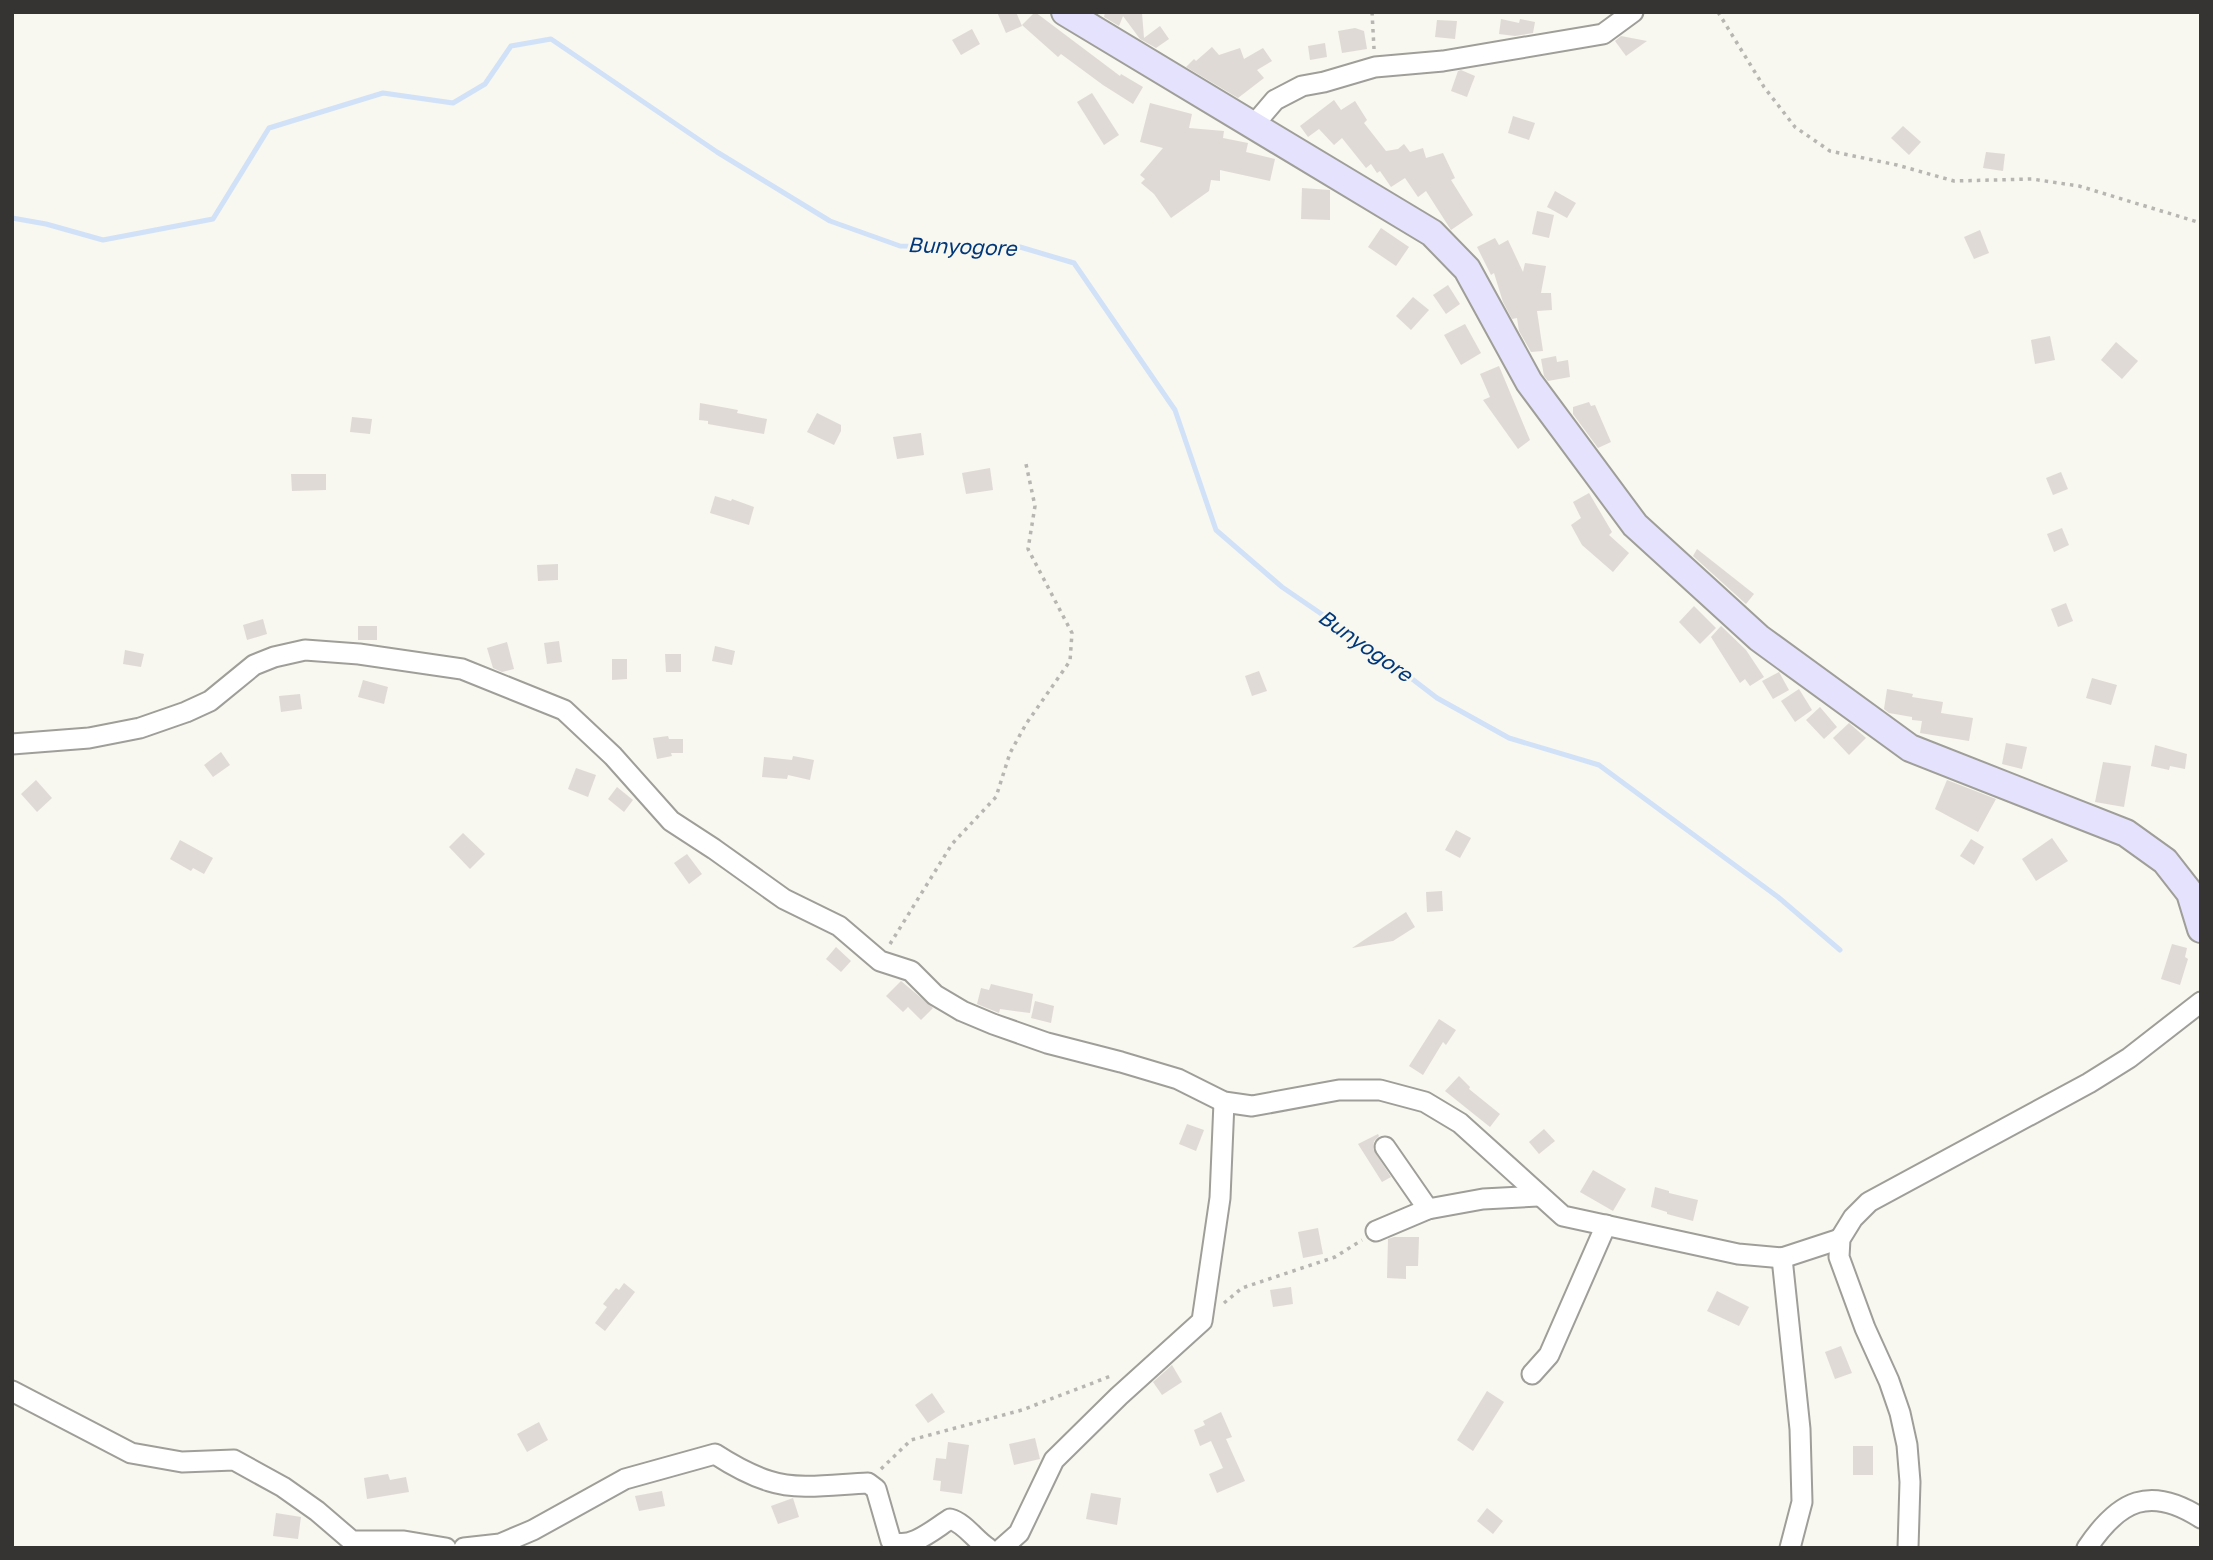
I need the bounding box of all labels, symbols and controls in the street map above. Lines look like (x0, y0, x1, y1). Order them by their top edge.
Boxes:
water label: Bunyogore (907, 231, 1019, 261)
water label: Bunyogore (1314, 603, 1419, 688)

